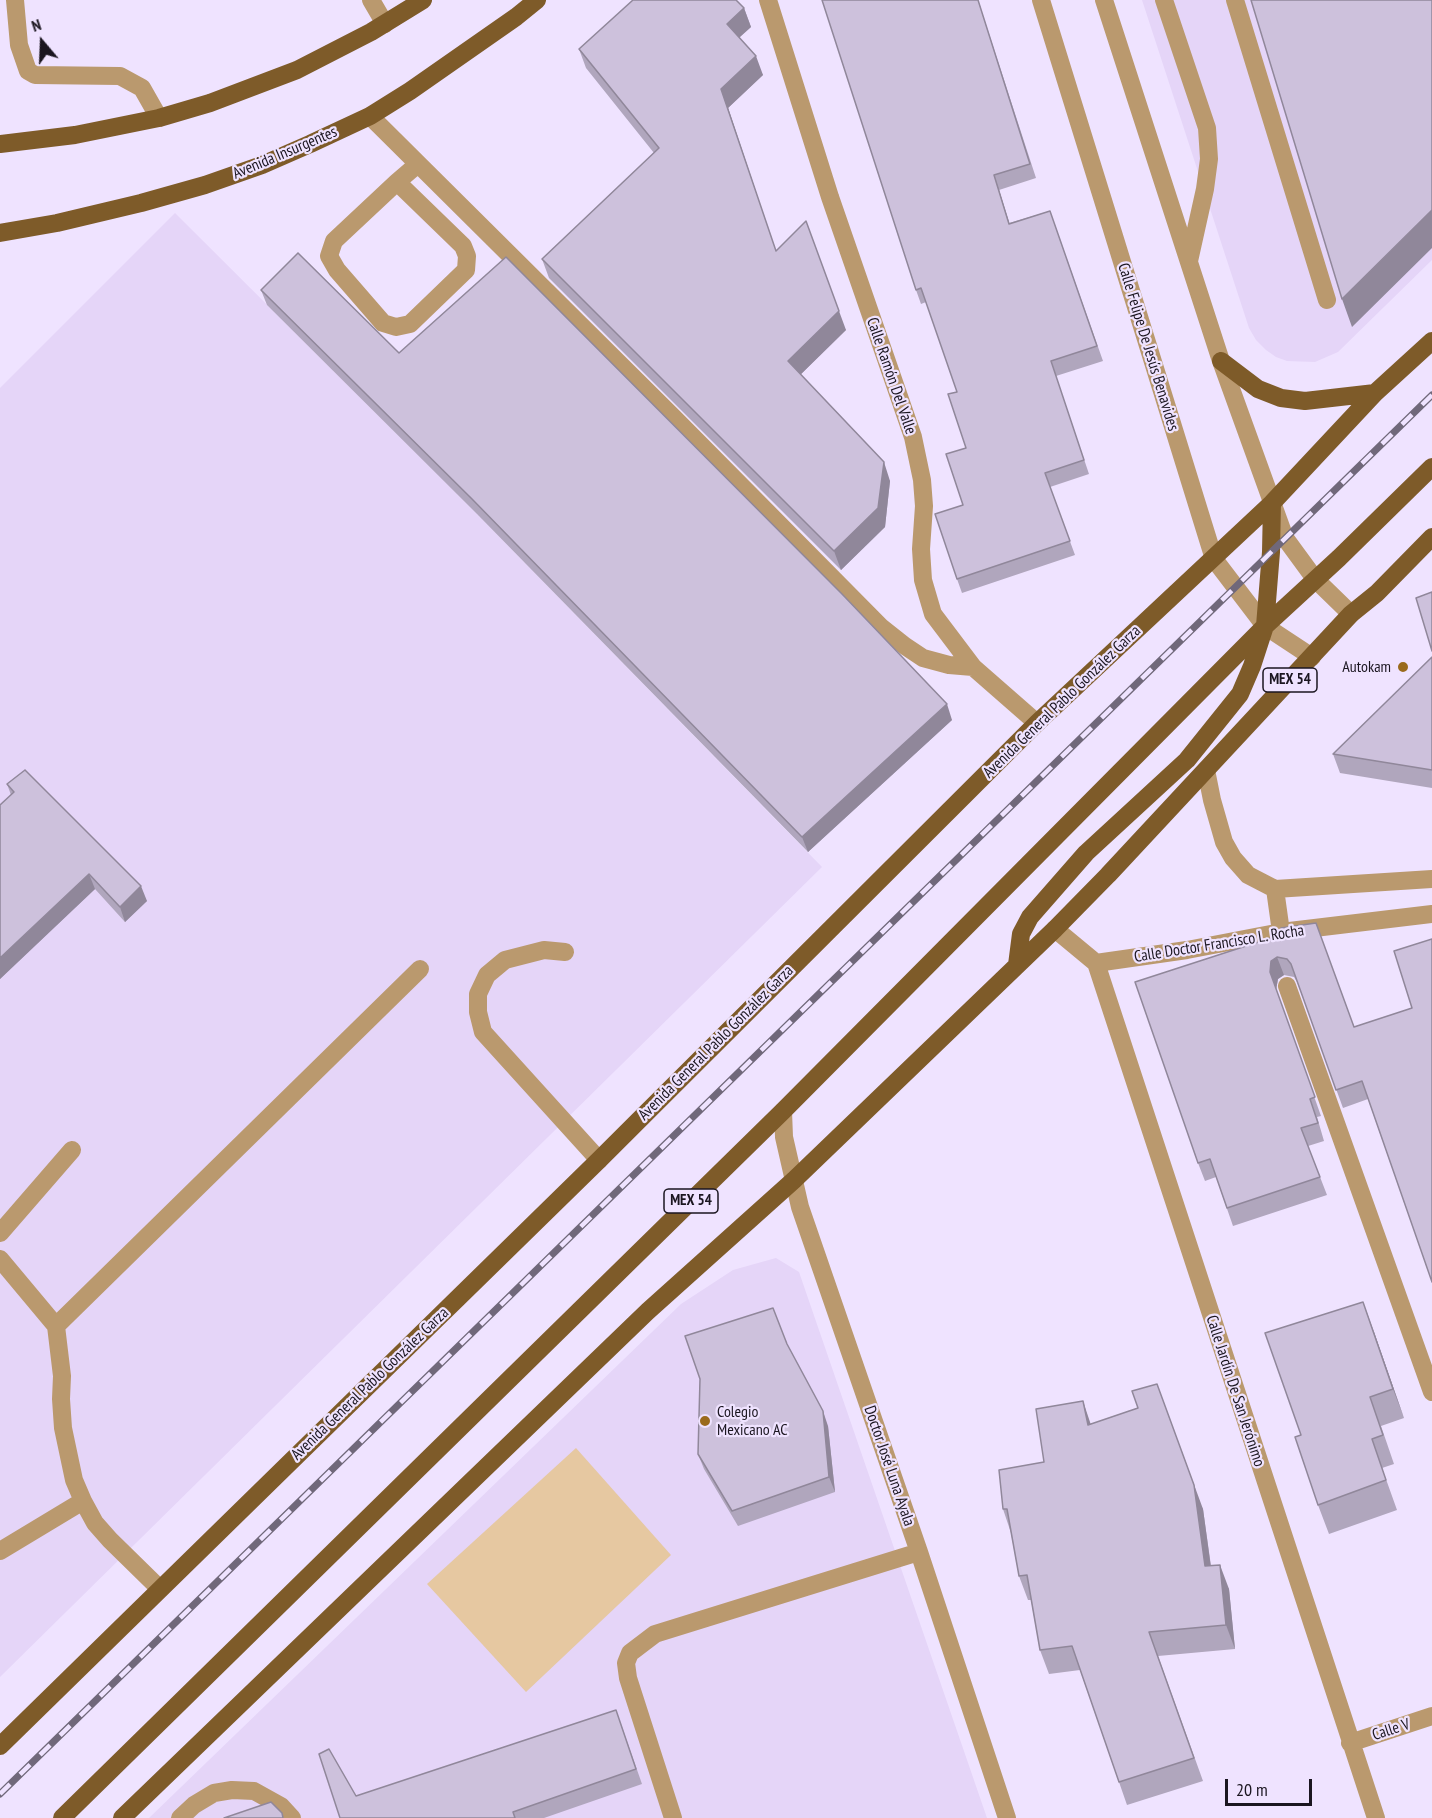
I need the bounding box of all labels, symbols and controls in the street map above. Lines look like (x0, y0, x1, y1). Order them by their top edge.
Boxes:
north arrow (12, 12, 72, 72)
text: N (29, 14, 43, 36)
street label: Avenida Insurgentes (230, 122, 340, 184)
street label: Calle Felipe De Jesús Benavides (1113, 261, 1183, 433)
street label: Calle Ramón Del Valle (862, 315, 920, 437)
street label: Avenida General Pablo González Garza (979, 622, 1145, 782)
place label: Autokam (1342, 657, 1391, 677)
marker: Autokam (1396, 660, 1410, 674)
road number: MEX 54 (1263, 668, 1317, 692)
street label: Calle Doctor Francisco L. Rocha (1133, 921, 1305, 967)
street label: Avenida General Pablo González Garza (634, 961, 798, 1125)
road number: MEX 54 (664, 1189, 718, 1213)
street label: Avenida General Pablo González Garza (287, 1304, 453, 1464)
street label: Calle Jardín De San Jerónimo (1201, 1313, 1269, 1469)
place label: Colegio Mexicano AC (717, 1402, 788, 1440)
street label: Doctor José Luna Ayala (859, 1403, 919, 1529)
marker: Colegio Mexicano AC (698, 1414, 712, 1428)
street label: Calle V (1370, 1715, 1412, 1745)
scale bar (1228, 1767, 1315, 1805)
text: 20 m (1236, 1778, 1268, 1801)

